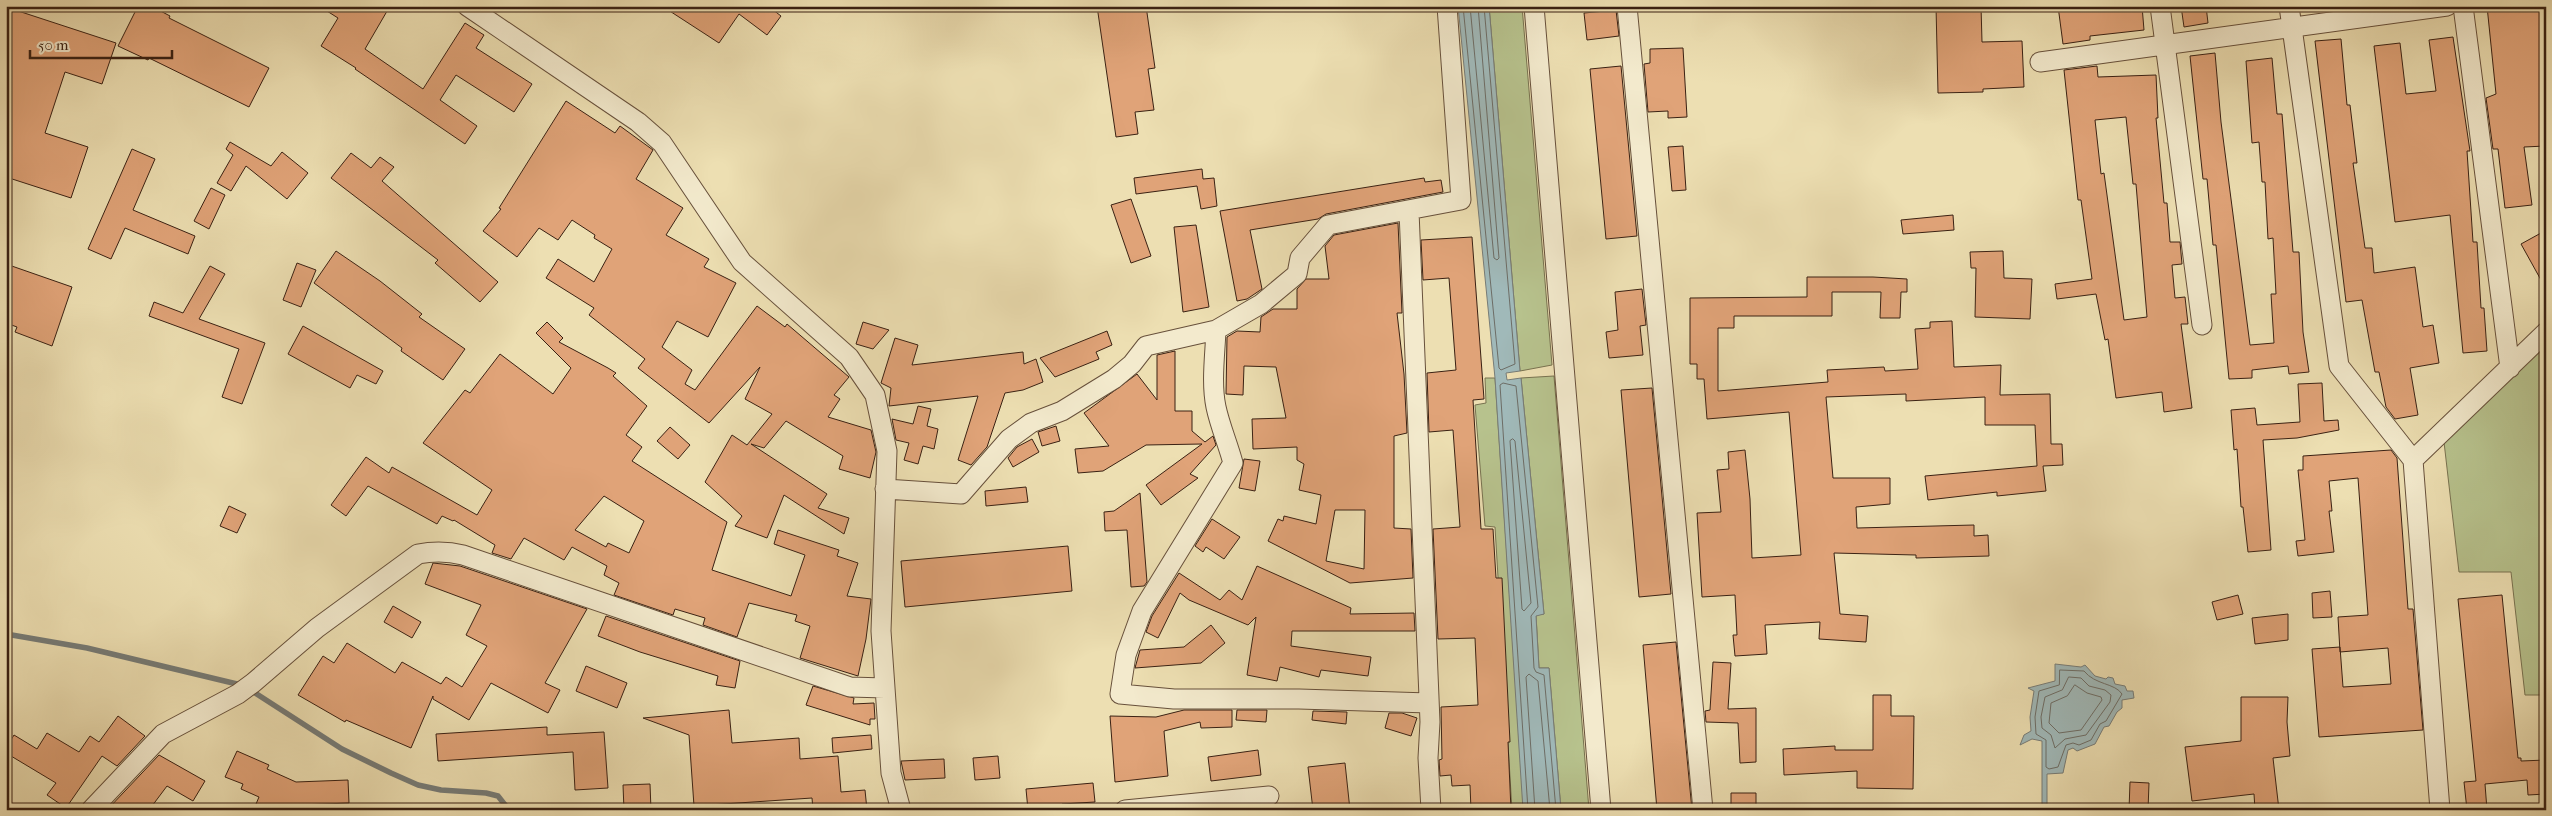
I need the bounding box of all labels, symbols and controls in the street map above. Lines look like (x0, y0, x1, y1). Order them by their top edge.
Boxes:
scale bar (30, 28, 172, 60)
text: 50 m (38, 36, 69, 54)

